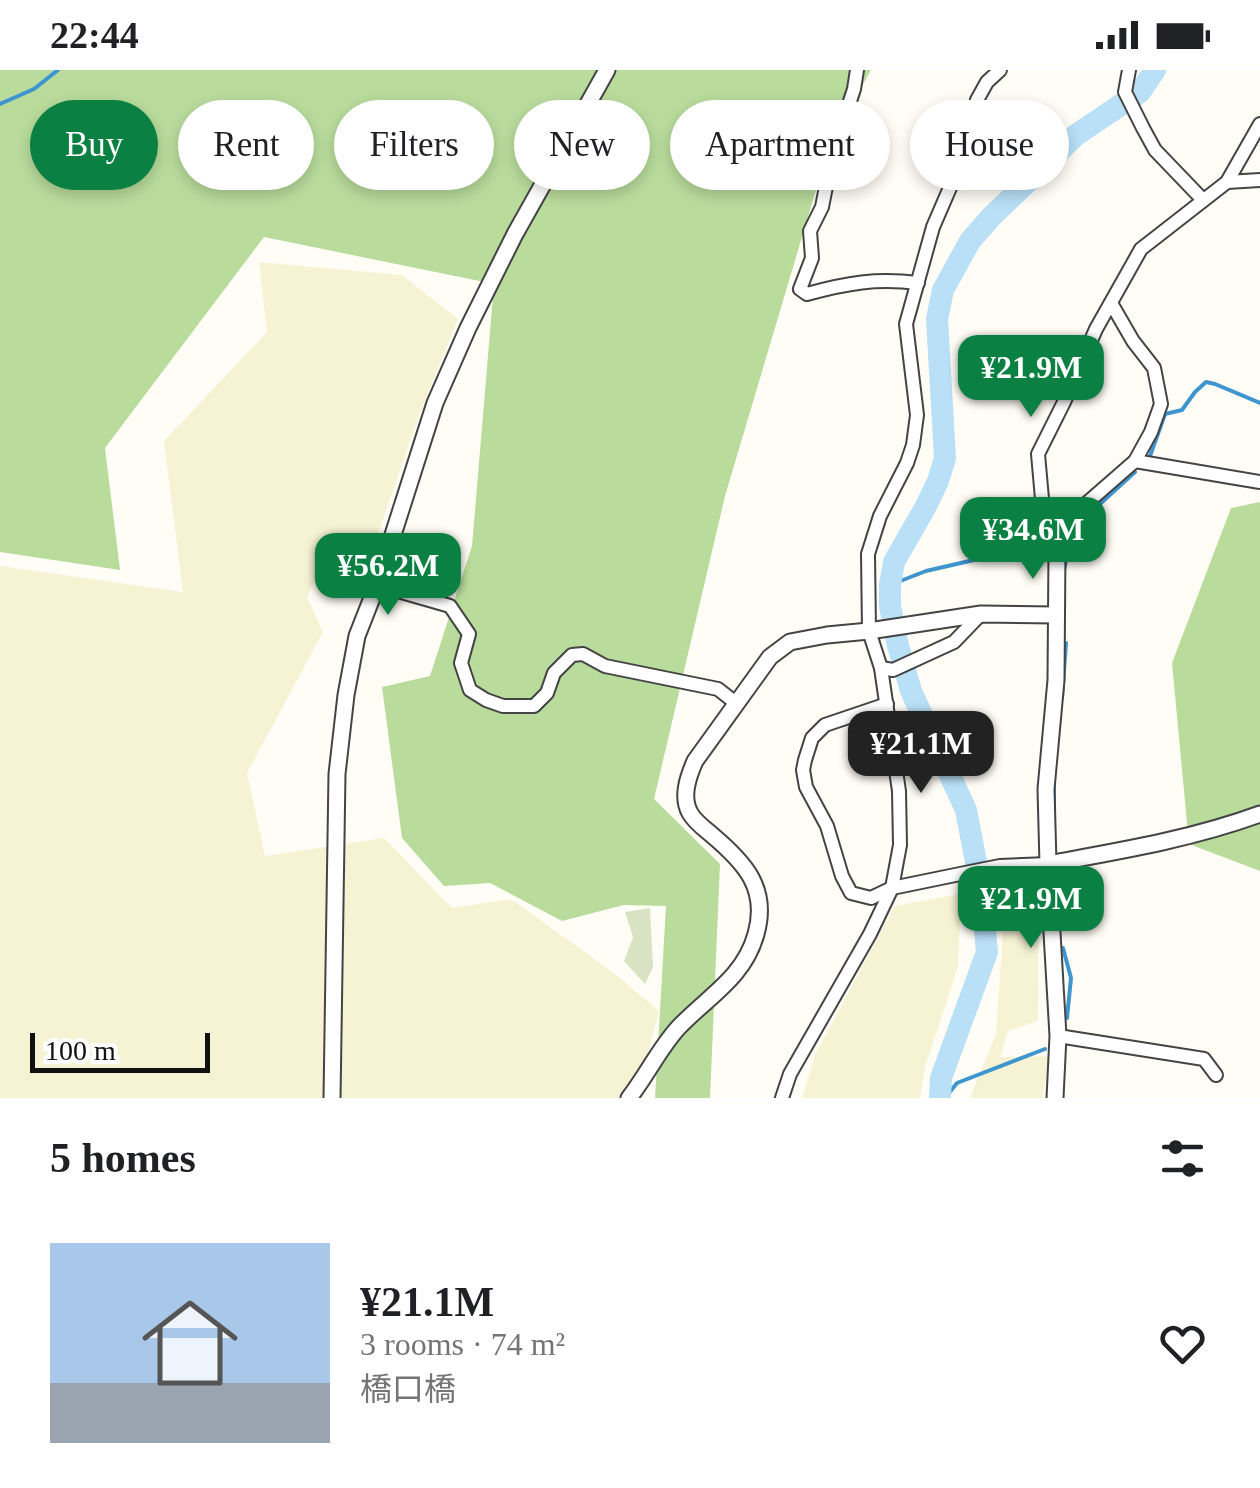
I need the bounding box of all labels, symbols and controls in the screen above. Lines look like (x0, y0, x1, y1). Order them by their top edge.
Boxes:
text: 22:44 (50, 14, 139, 56)
chip: Buy (30, 100, 158, 190)
chip: Rent (178, 100, 314, 190)
chip: Filters (334, 100, 494, 190)
chip: New (514, 100, 650, 190)
chip: Apartment (670, 100, 890, 190)
chip: House (910, 100, 1069, 190)
pin: ¥21.9M (950, 335, 1112, 420)
text: ¥21.9M (980, 349, 1082, 385)
pin: ¥34.6M (952, 497, 1114, 582)
text: ¥34.6M (982, 511, 1084, 547)
pin: ¥56.2M (307, 533, 469, 618)
text: ¥56.2M (337, 547, 439, 583)
pin: ¥21.1M (840, 711, 1002, 796)
text: ¥21.1M (870, 725, 972, 761)
pin: ¥21.9M (950, 866, 1112, 951)
text: ¥21.9M (980, 880, 1082, 916)
scale bar (30, 1028, 210, 1073)
text: 100 m (45, 1035, 116, 1066)
icon: filters (1155, 1131, 1210, 1186)
text: 5 homes (50, 1135, 196, 1181)
text: ¥21.1M (360, 1279, 494, 1325)
icon: home (130, 1283, 250, 1403)
icon: heart (1155, 1316, 1210, 1371)
text: 3 rooms · 74 m² (360, 1326, 565, 1362)
text: 橋口橋 (360, 1371, 456, 1407)

